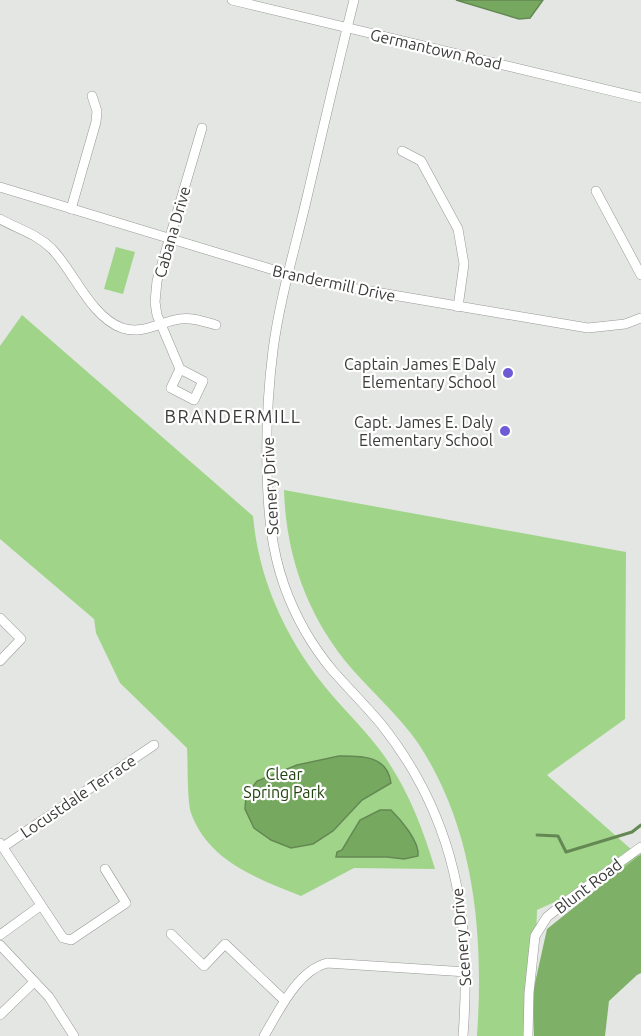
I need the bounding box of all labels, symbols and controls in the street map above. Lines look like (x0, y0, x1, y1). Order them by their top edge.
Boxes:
street label: Germantown Road (369, 25, 503, 73)
street label: Cabana Drive (150, 184, 194, 280)
street label: Brandermill Drive (271, 261, 397, 305)
place label: Captain James E Daly Elementary School (344, 355, 496, 391)
marker: Captain James E Daly Elementary School (501, 366, 515, 380)
district label: BRANDERMILL (165, 406, 301, 426)
place label: Capt. James E. Daly Elementary School (354, 413, 493, 449)
marker: Capt. James E. Daly Elementary School (498, 424, 512, 438)
street label: Scenery Drive (258, 436, 282, 536)
street label: Locustdale Terrace (17, 751, 139, 841)
park label: Clear Spring Park (243, 765, 325, 801)
street label: Blunt Road (551, 855, 625, 917)
street label: Scenery Drive (448, 887, 474, 987)

